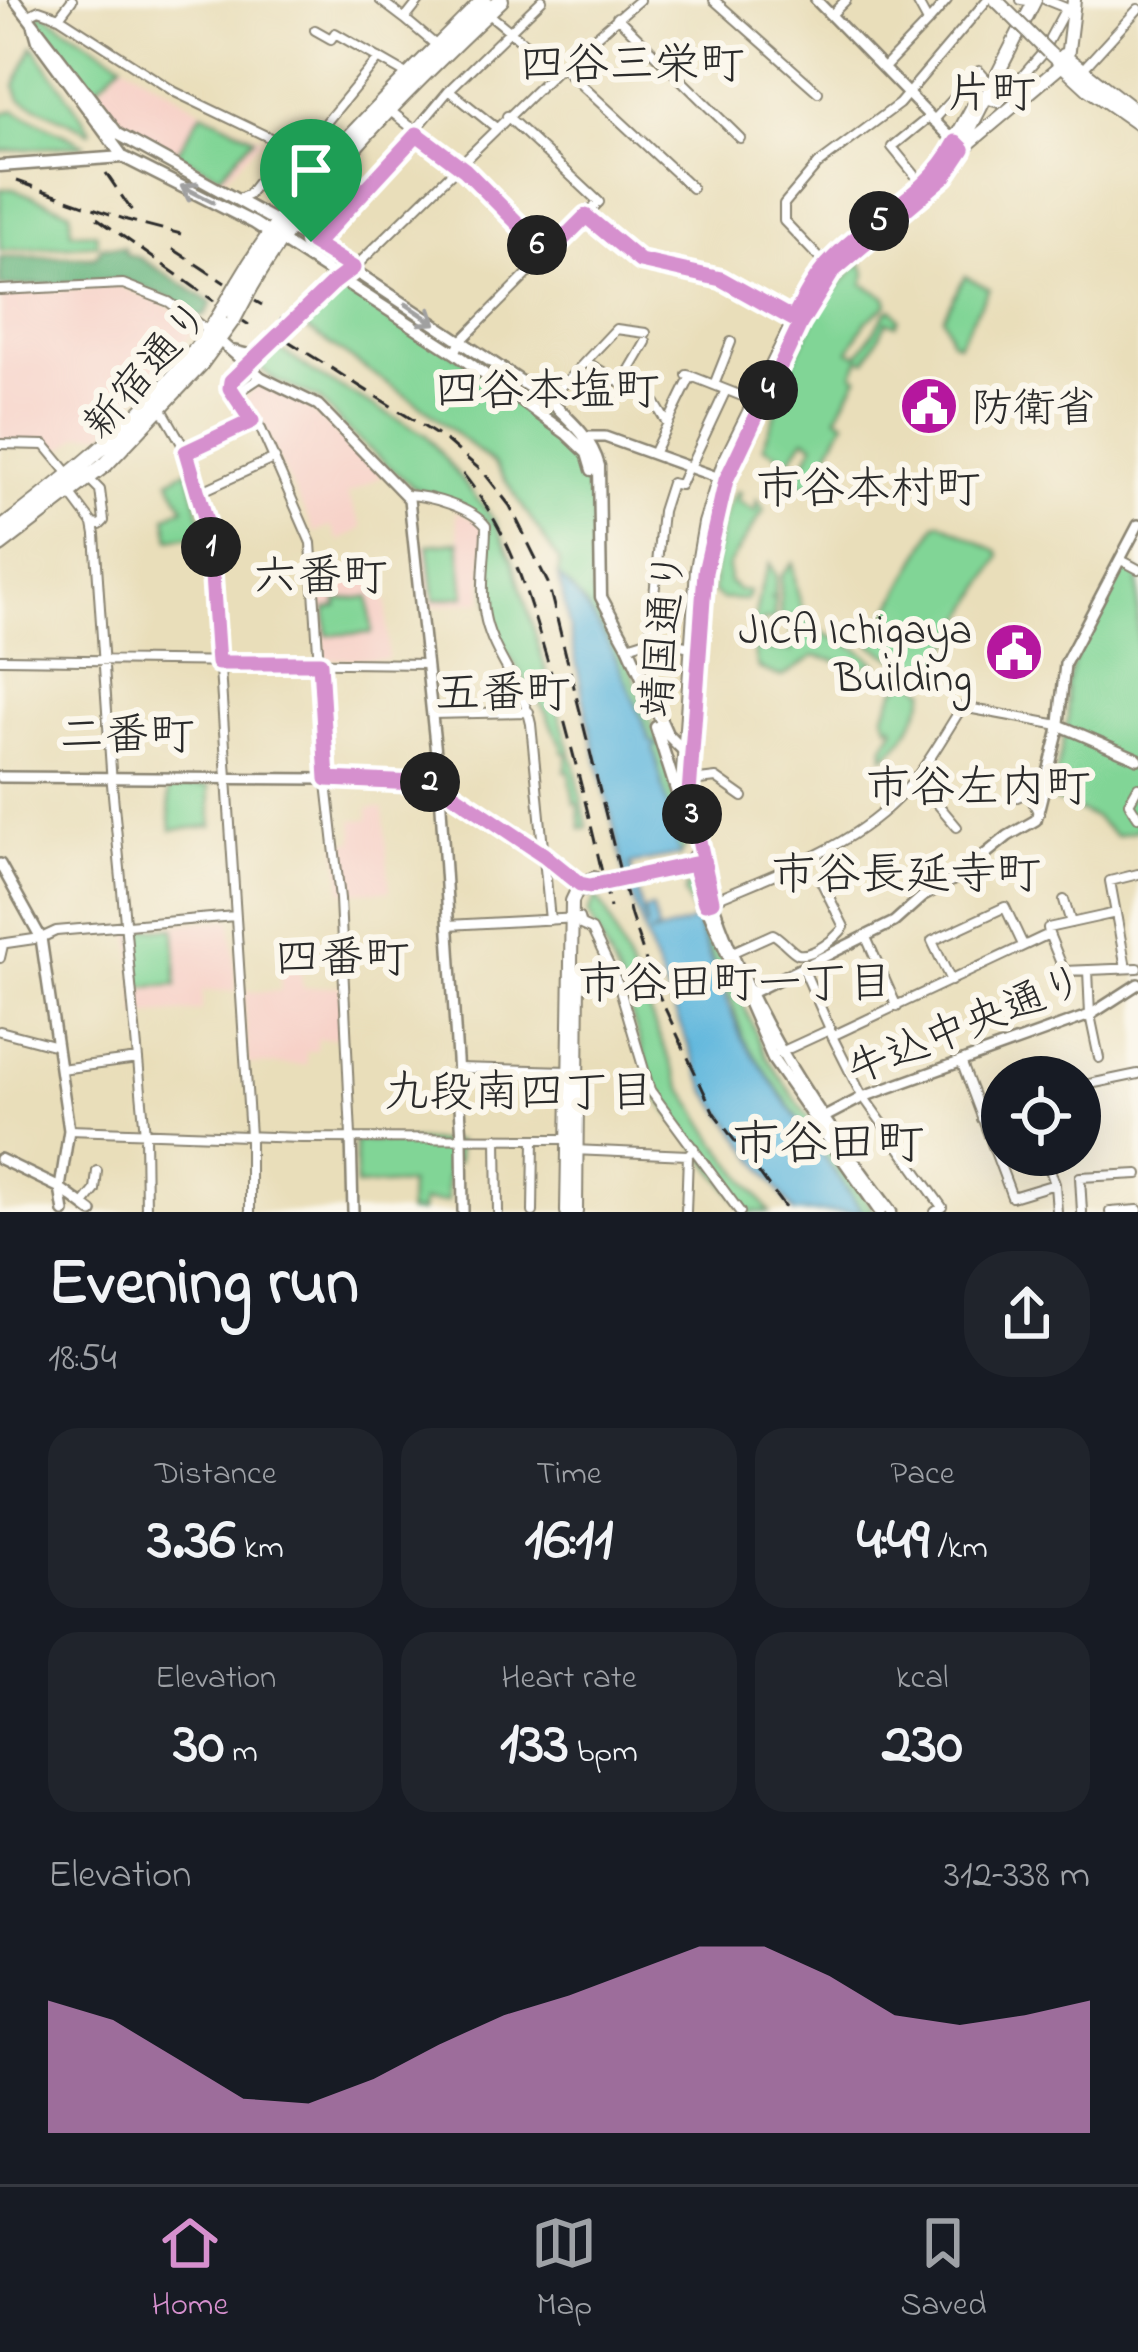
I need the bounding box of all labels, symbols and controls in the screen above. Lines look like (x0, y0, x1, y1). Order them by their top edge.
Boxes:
district label: 四谷三栄町 (519, 34, 745, 100)
district label: 片町 (946, 63, 1036, 129)
pin (260, 119, 362, 242)
icon: arrive (278, 137, 344, 203)
one-way arrow (179, 182, 215, 205)
pin: 5 (849, 191, 909, 251)
text: 5 (870, 197, 888, 245)
pin: 6 (507, 215, 567, 275)
text: 6 (530, 221, 544, 269)
street label: 新宿通り (70, 288, 227, 454)
one-way arrow (404, 301, 438, 326)
district label: 四谷本塩町 (434, 360, 660, 426)
pin: 4 (738, 360, 798, 420)
text: 4 (761, 366, 775, 414)
public building icon: 防衛省 (898, 375, 960, 437)
place label: 防衛省 (971, 380, 1097, 441)
district label: 市谷本村町 (755, 458, 981, 524)
pin: 1 (181, 517, 241, 577)
text: 1 (206, 523, 216, 571)
district label: 六番町 (252, 546, 388, 612)
street label: 靖国通り (628, 548, 703, 721)
place label: JICA Ichigaya Building (739, 602, 972, 711)
public building icon: JICA Ichigaya Building (983, 621, 1045, 683)
district label: 五番町 (435, 663, 571, 729)
district label: 二番町 (59, 705, 195, 771)
pin: 2 (400, 752, 460, 812)
district label: 市谷左内町 (865, 757, 1091, 823)
text: 2 (422, 758, 438, 806)
pin: 3 (662, 784, 722, 844)
text: 3 (685, 790, 699, 838)
district label: 市谷長延寺町 (771, 844, 1041, 910)
district label: 四番町 (274, 928, 410, 994)
street label: 牛込中央通り (838, 952, 1095, 1103)
district label: 市谷田町一丁目 (577, 953, 893, 1019)
map controls (981, 1056, 1101, 1176)
button: locate (981, 1056, 1101, 1176)
district label: 九段南四丁目 (384, 1062, 654, 1128)
district label: 市谷田町 (732, 1111, 924, 1181)
text: Evening run (48, 1238, 359, 1334)
button: share (964, 1251, 1090, 1377)
text: 18:54 (48, 1331, 117, 1388)
text: Distance (155, 1451, 276, 1499)
text: Time (536, 1451, 602, 1499)
text: Pace (890, 1451, 955, 1499)
text: 3.36 (147, 1499, 236, 1586)
text: 16:11 (525, 1499, 613, 1586)
text: 4:49 (857, 1499, 929, 1586)
text: km (236, 1525, 284, 1573)
text: /km (929, 1525, 988, 1573)
text: Elevation (155, 1655, 276, 1703)
text: Heart rate (501, 1655, 637, 1703)
text: kcal (896, 1655, 949, 1703)
text: 30 (173, 1703, 224, 1790)
text: 133 (500, 1703, 569, 1790)
text: 230 (882, 1703, 963, 1790)
text: m (224, 1729, 258, 1777)
text: bpm (569, 1729, 638, 1777)
text: Elevation (48, 1848, 191, 1905)
text: 312–338 m (944, 1848, 1090, 1905)
tab: Home (152, 2210, 228, 2330)
tab: Map (531, 2210, 597, 2330)
tab: Saved (900, 2210, 986, 2330)

